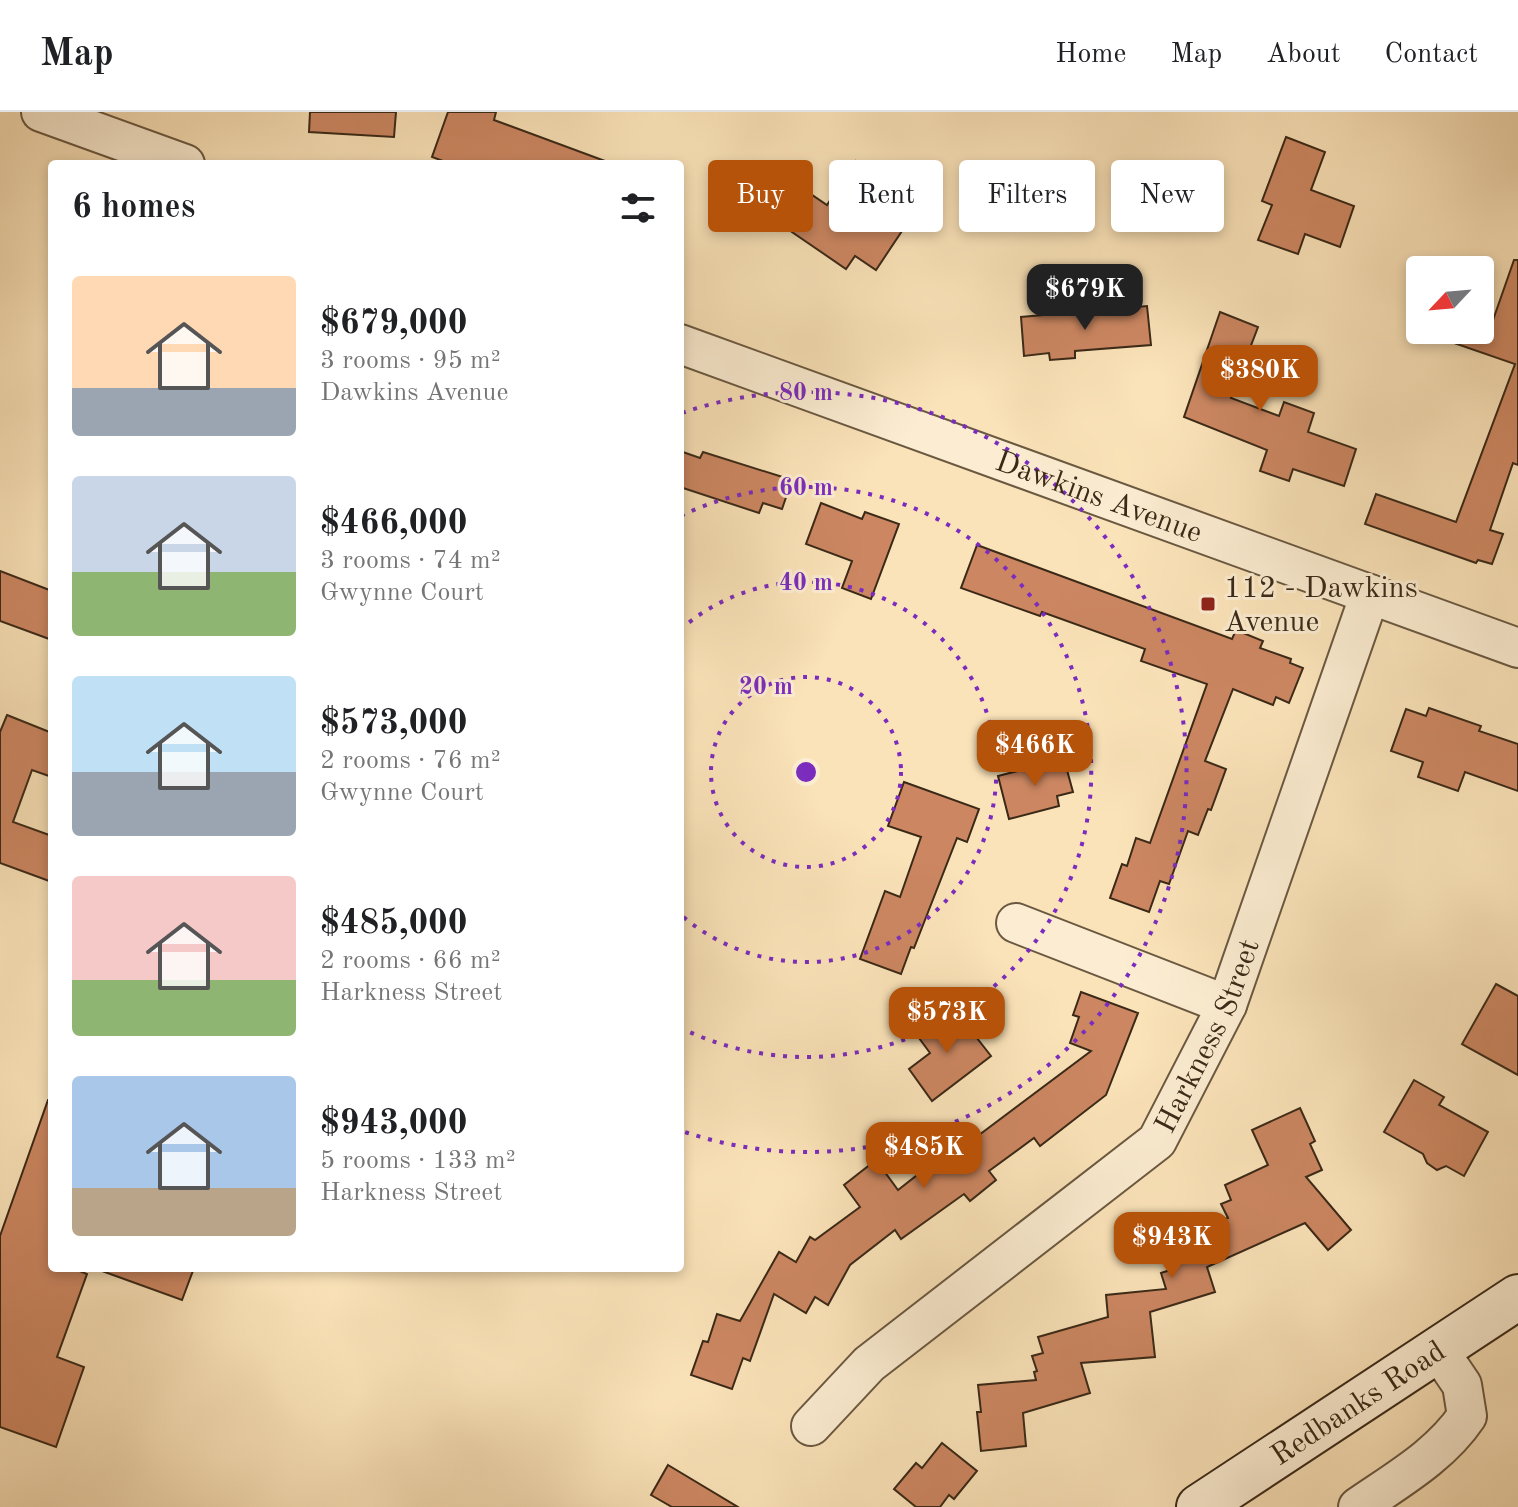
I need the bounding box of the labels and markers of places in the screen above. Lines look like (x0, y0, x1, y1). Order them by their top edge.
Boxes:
pin: $679K (1029, 264, 1141, 332)
pin: $380K (1204, 345, 1316, 413)
place label: 112 - Dawkins Avenue (1224, 574, 1418, 638)
marker: 112 - Dawkins Avenue (1199, 595, 1217, 613)
pin: $466K (979, 720, 1091, 788)
centre of rings (792, 758, 820, 786)
pin: $573K (891, 987, 1003, 1055)
pin: $485K (868, 1122, 980, 1190)
pin: $943K (1116, 1212, 1228, 1280)

